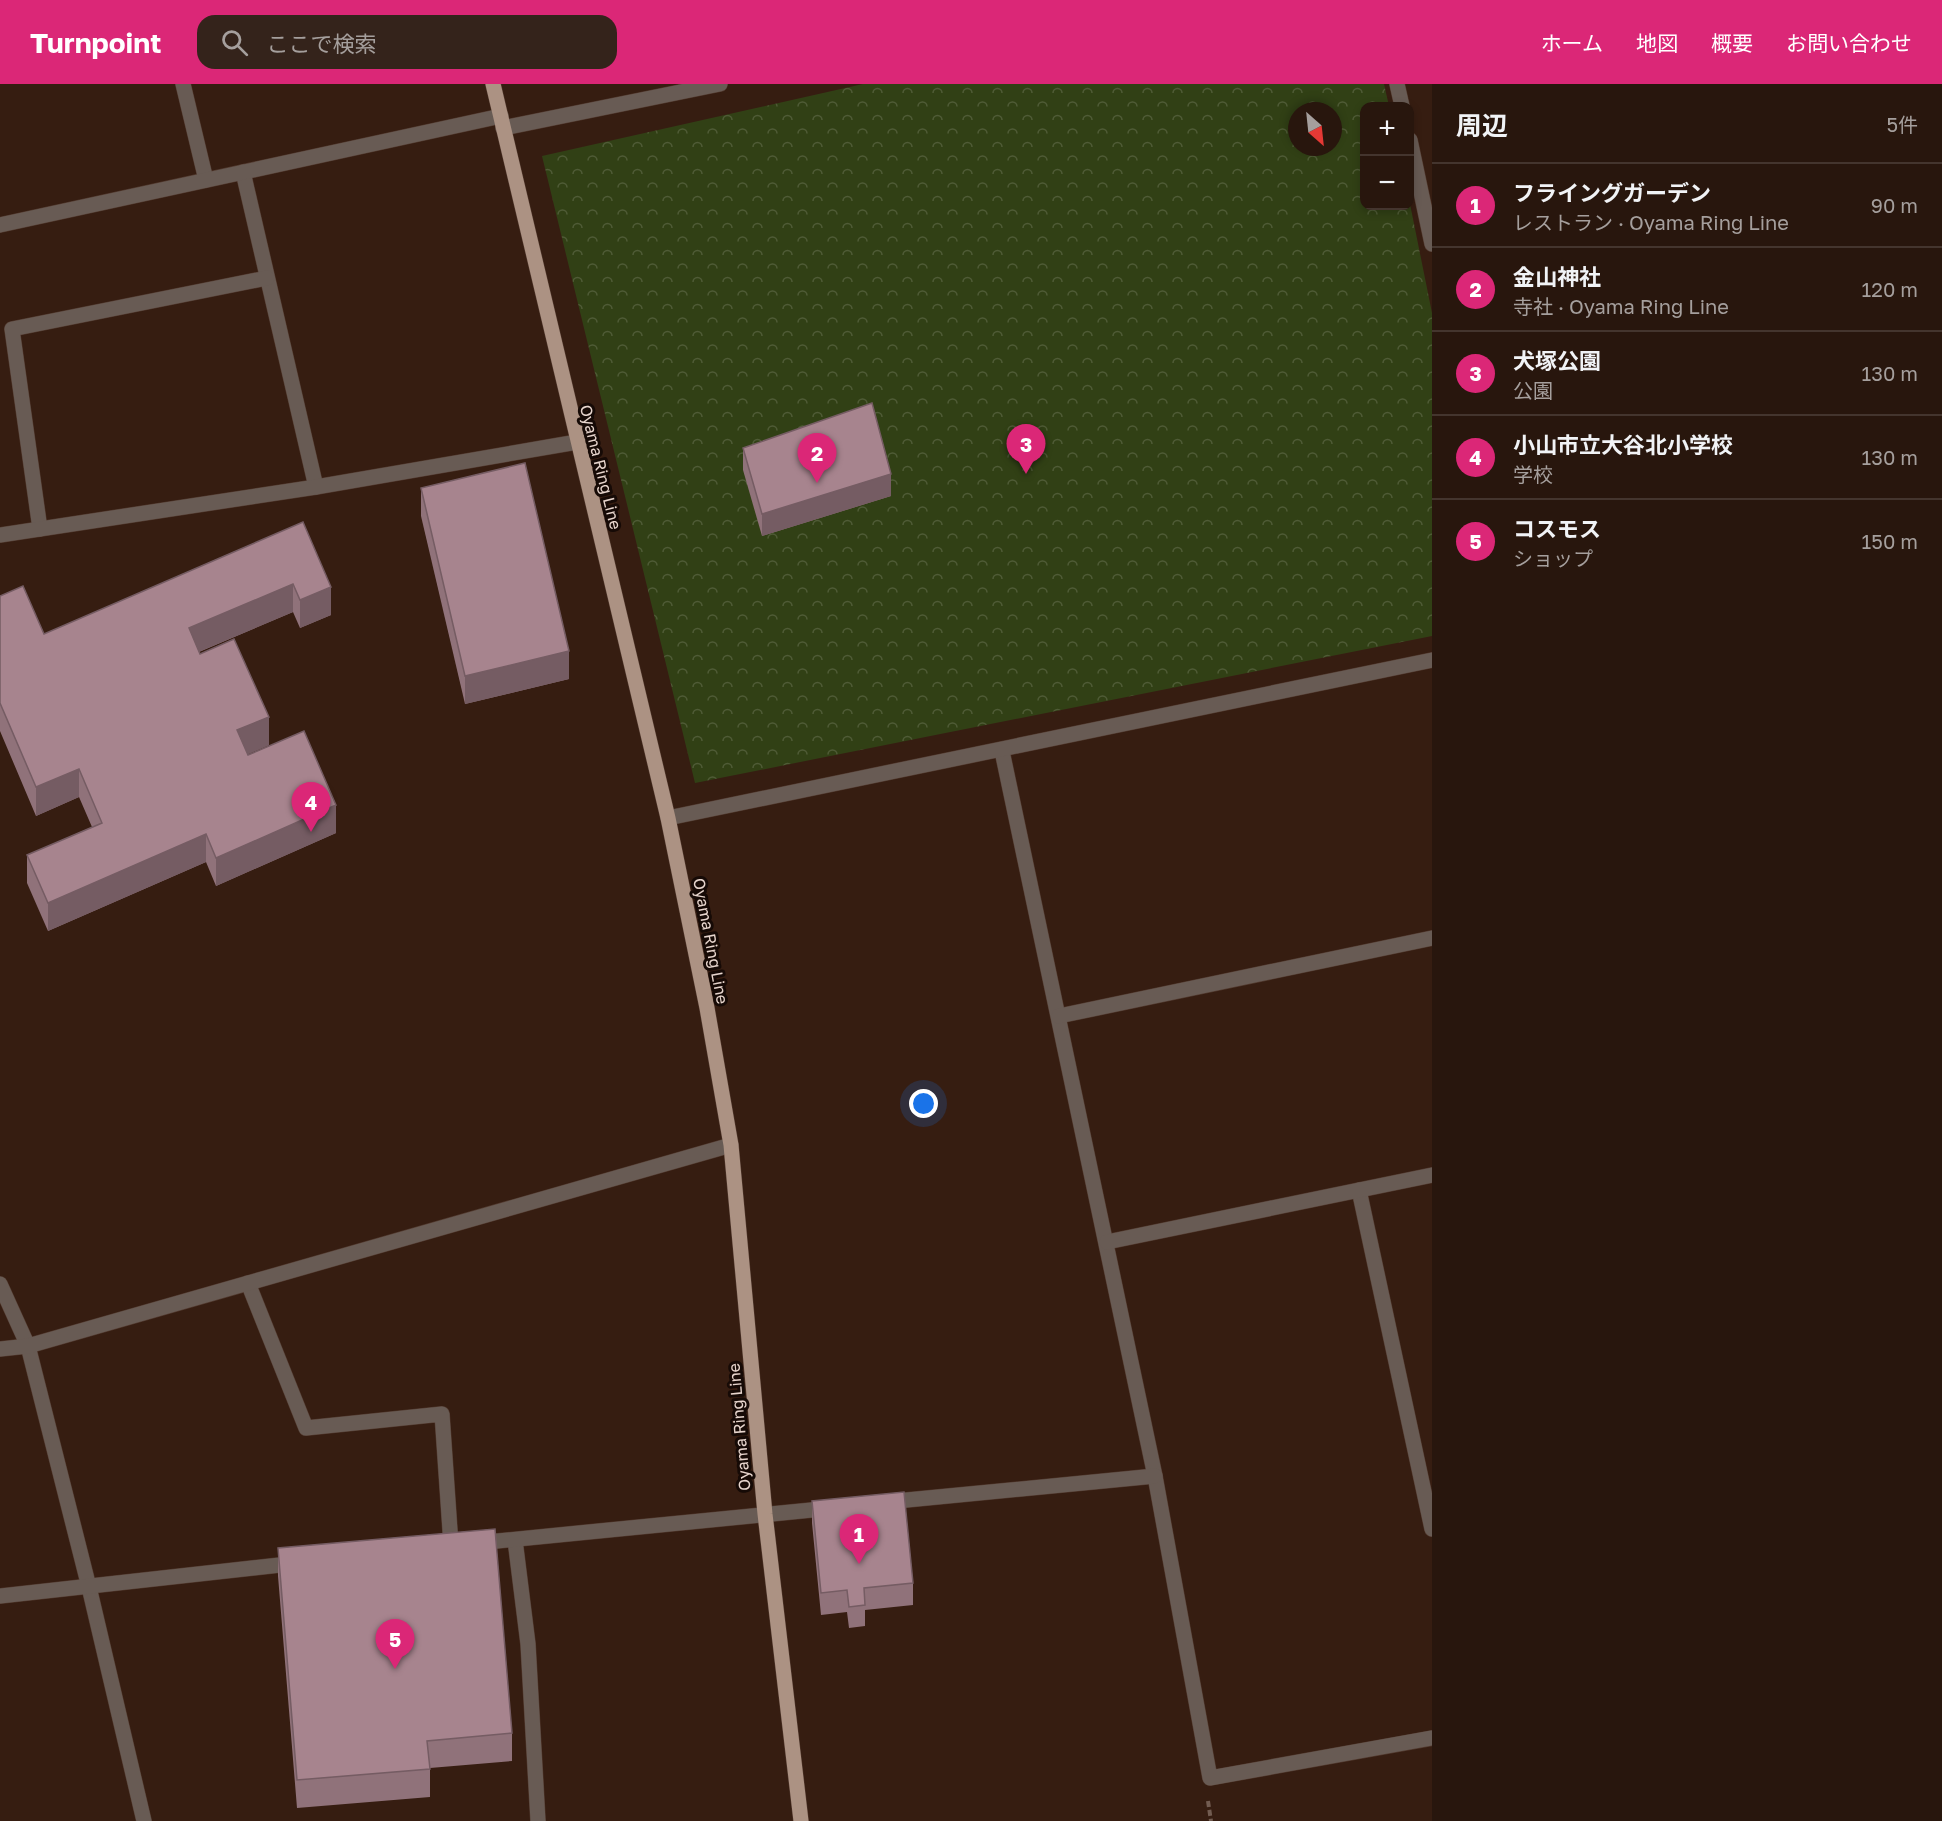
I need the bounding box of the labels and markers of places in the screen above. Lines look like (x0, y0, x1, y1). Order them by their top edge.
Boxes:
pin: 3 (1006, 424, 1046, 474)
pin: 2 (798, 434, 836, 483)
pin: 4 (292, 782, 330, 832)
pin: 1 (840, 1514, 878, 1564)
pin: 5 (376, 1620, 414, 1669)

